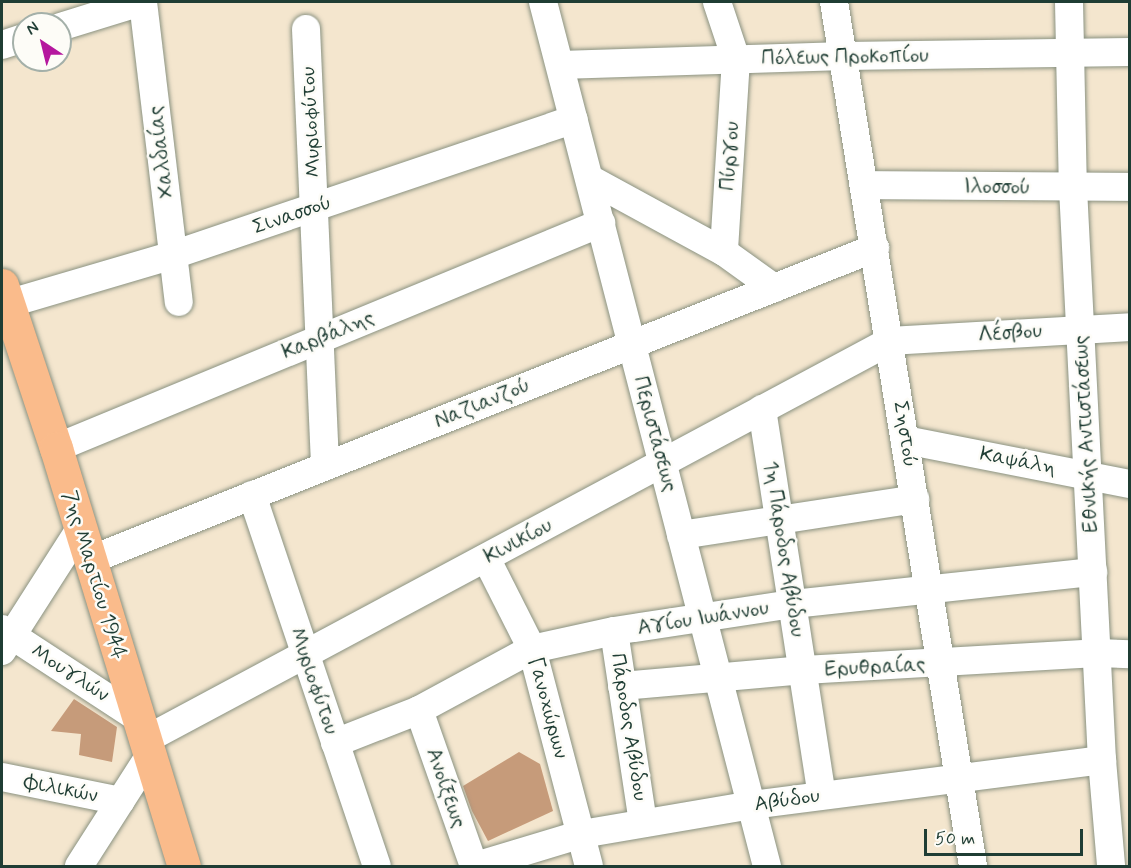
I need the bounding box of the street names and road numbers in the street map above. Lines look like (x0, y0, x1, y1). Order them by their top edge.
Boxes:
street label: Πόλεως Προκοπίου (761, 43, 929, 71)
street label: Μυριοφύτου (296, 66, 326, 178)
street label: Χαλδαίας (143, 104, 179, 200)
street label: Πύργου (715, 120, 745, 192)
street label: Ιλοσσού (963, 174, 1031, 200)
street label: Σινασσού (249, 190, 335, 240)
street label: Καρβάλης (278, 305, 378, 365)
street label: Λέσβου (977, 318, 1043, 348)
street label: Εθνικής Αντιστάσεως (1068, 335, 1104, 533)
street label: Ναζιανζού (430, 372, 534, 434)
street label: Περιστάσεως (627, 373, 683, 495)
street label: Σηστού (887, 399, 923, 469)
street label: Καψάλη (978, 441, 1058, 481)
street label: 1η Πάροδος Αβύδου (758, 459, 810, 639)
street label: 7ης Μαρτίου 1944 (56, 488, 132, 662)
street label: Κινικίου (480, 513, 556, 569)
street label: Αγίου Ιωάννου (636, 595, 770, 641)
street label: Μυριοφύτου (284, 624, 344, 738)
street label: Μουγλών (26, 638, 114, 708)
street label: Πάροδος Αβύδου (605, 651, 653, 803)
street label: Ερυθραίας (824, 652, 926, 682)
street label: Γανοχώρων (522, 655, 574, 761)
street label: Ανοίξεως (421, 745, 471, 831)
street label: Φιλικών (22, 770, 100, 808)
street label: Αβύδου (753, 783, 821, 817)

